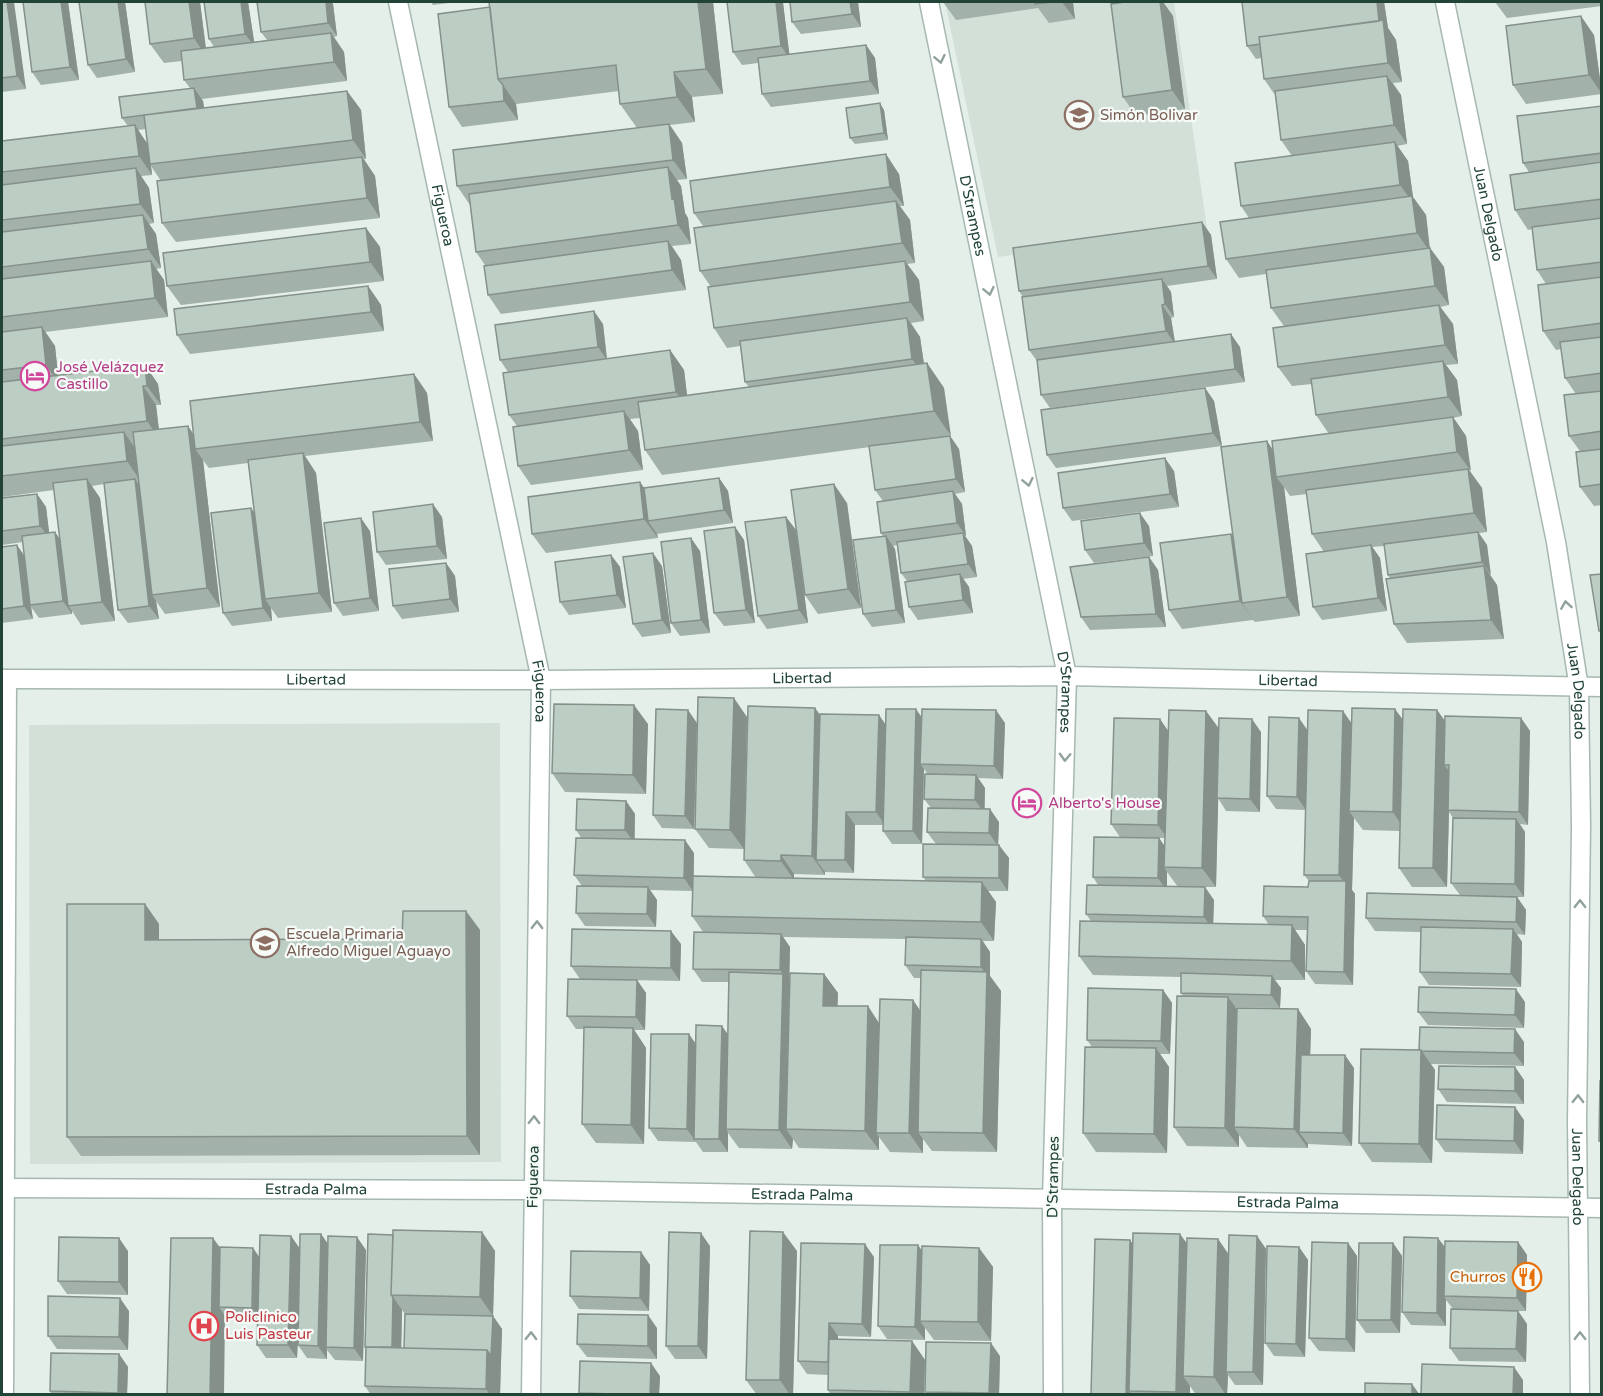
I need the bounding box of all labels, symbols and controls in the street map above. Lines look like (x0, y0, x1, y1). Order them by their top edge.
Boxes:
one-way arrow (933, 54, 946, 64)
school or university icon: Simón Bolivar (1063, 99, 1095, 131)
place label: Simón Bolivar (1100, 106, 1198, 124)
street label: Juan Delgado (1470, 164, 1507, 263)
street label: D'Strampes (956, 173, 990, 258)
street label: Figueroa (428, 183, 458, 248)
one-way arrow (981, 286, 994, 296)
place label: José Velázquez Castillo (56, 358, 164, 393)
hotel icon: José Velázquez Castillo (19, 360, 51, 392)
one-way arrow (1021, 477, 1034, 487)
one-way arrow (1560, 600, 1573, 610)
street label: Juan Delgado (1563, 641, 1589, 740)
street label: D'Strampes (1053, 650, 1076, 733)
street label: Figueroa (528, 658, 550, 723)
street label: Libertad (772, 669, 832, 687)
street label: Libertad (286, 671, 346, 689)
street label: Libertad (1258, 671, 1318, 690)
one-way arrow (1059, 752, 1071, 761)
hotel icon: Alberto's House (1011, 787, 1043, 819)
place label: Alberto's House (1048, 794, 1161, 812)
one-way arrow (1574, 900, 1586, 909)
one-way arrow (531, 921, 543, 930)
place label: Escuela Primaria Alfredo Miguel Aguayo (286, 925, 451, 960)
school or university icon: Escuela Primaria Alfredo Miguel Aguayo (249, 927, 281, 959)
one-way arrow (1571, 1095, 1584, 1104)
one-way arrow (528, 1116, 540, 1125)
street label: Juan Delgado (1568, 1128, 1587, 1226)
street label: D'Strampes (1043, 1136, 1063, 1218)
street label: Figueroa (523, 1145, 543, 1209)
street label: Estrada Palma (265, 1180, 367, 1198)
street label: Estrada Palma (751, 1185, 853, 1204)
street label: Estrada Palma (1237, 1193, 1339, 1213)
restaurant icon: Churros (1511, 1261, 1543, 1293)
place label: Churros (1450, 1268, 1506, 1286)
place label: Policlínico Luis Pasteur (225, 1308, 312, 1343)
hospital icon: Policlínico Luis Pasteur (188, 1310, 220, 1342)
one-way arrow (525, 1332, 537, 1341)
one-way arrow (1574, 1332, 1586, 1341)

